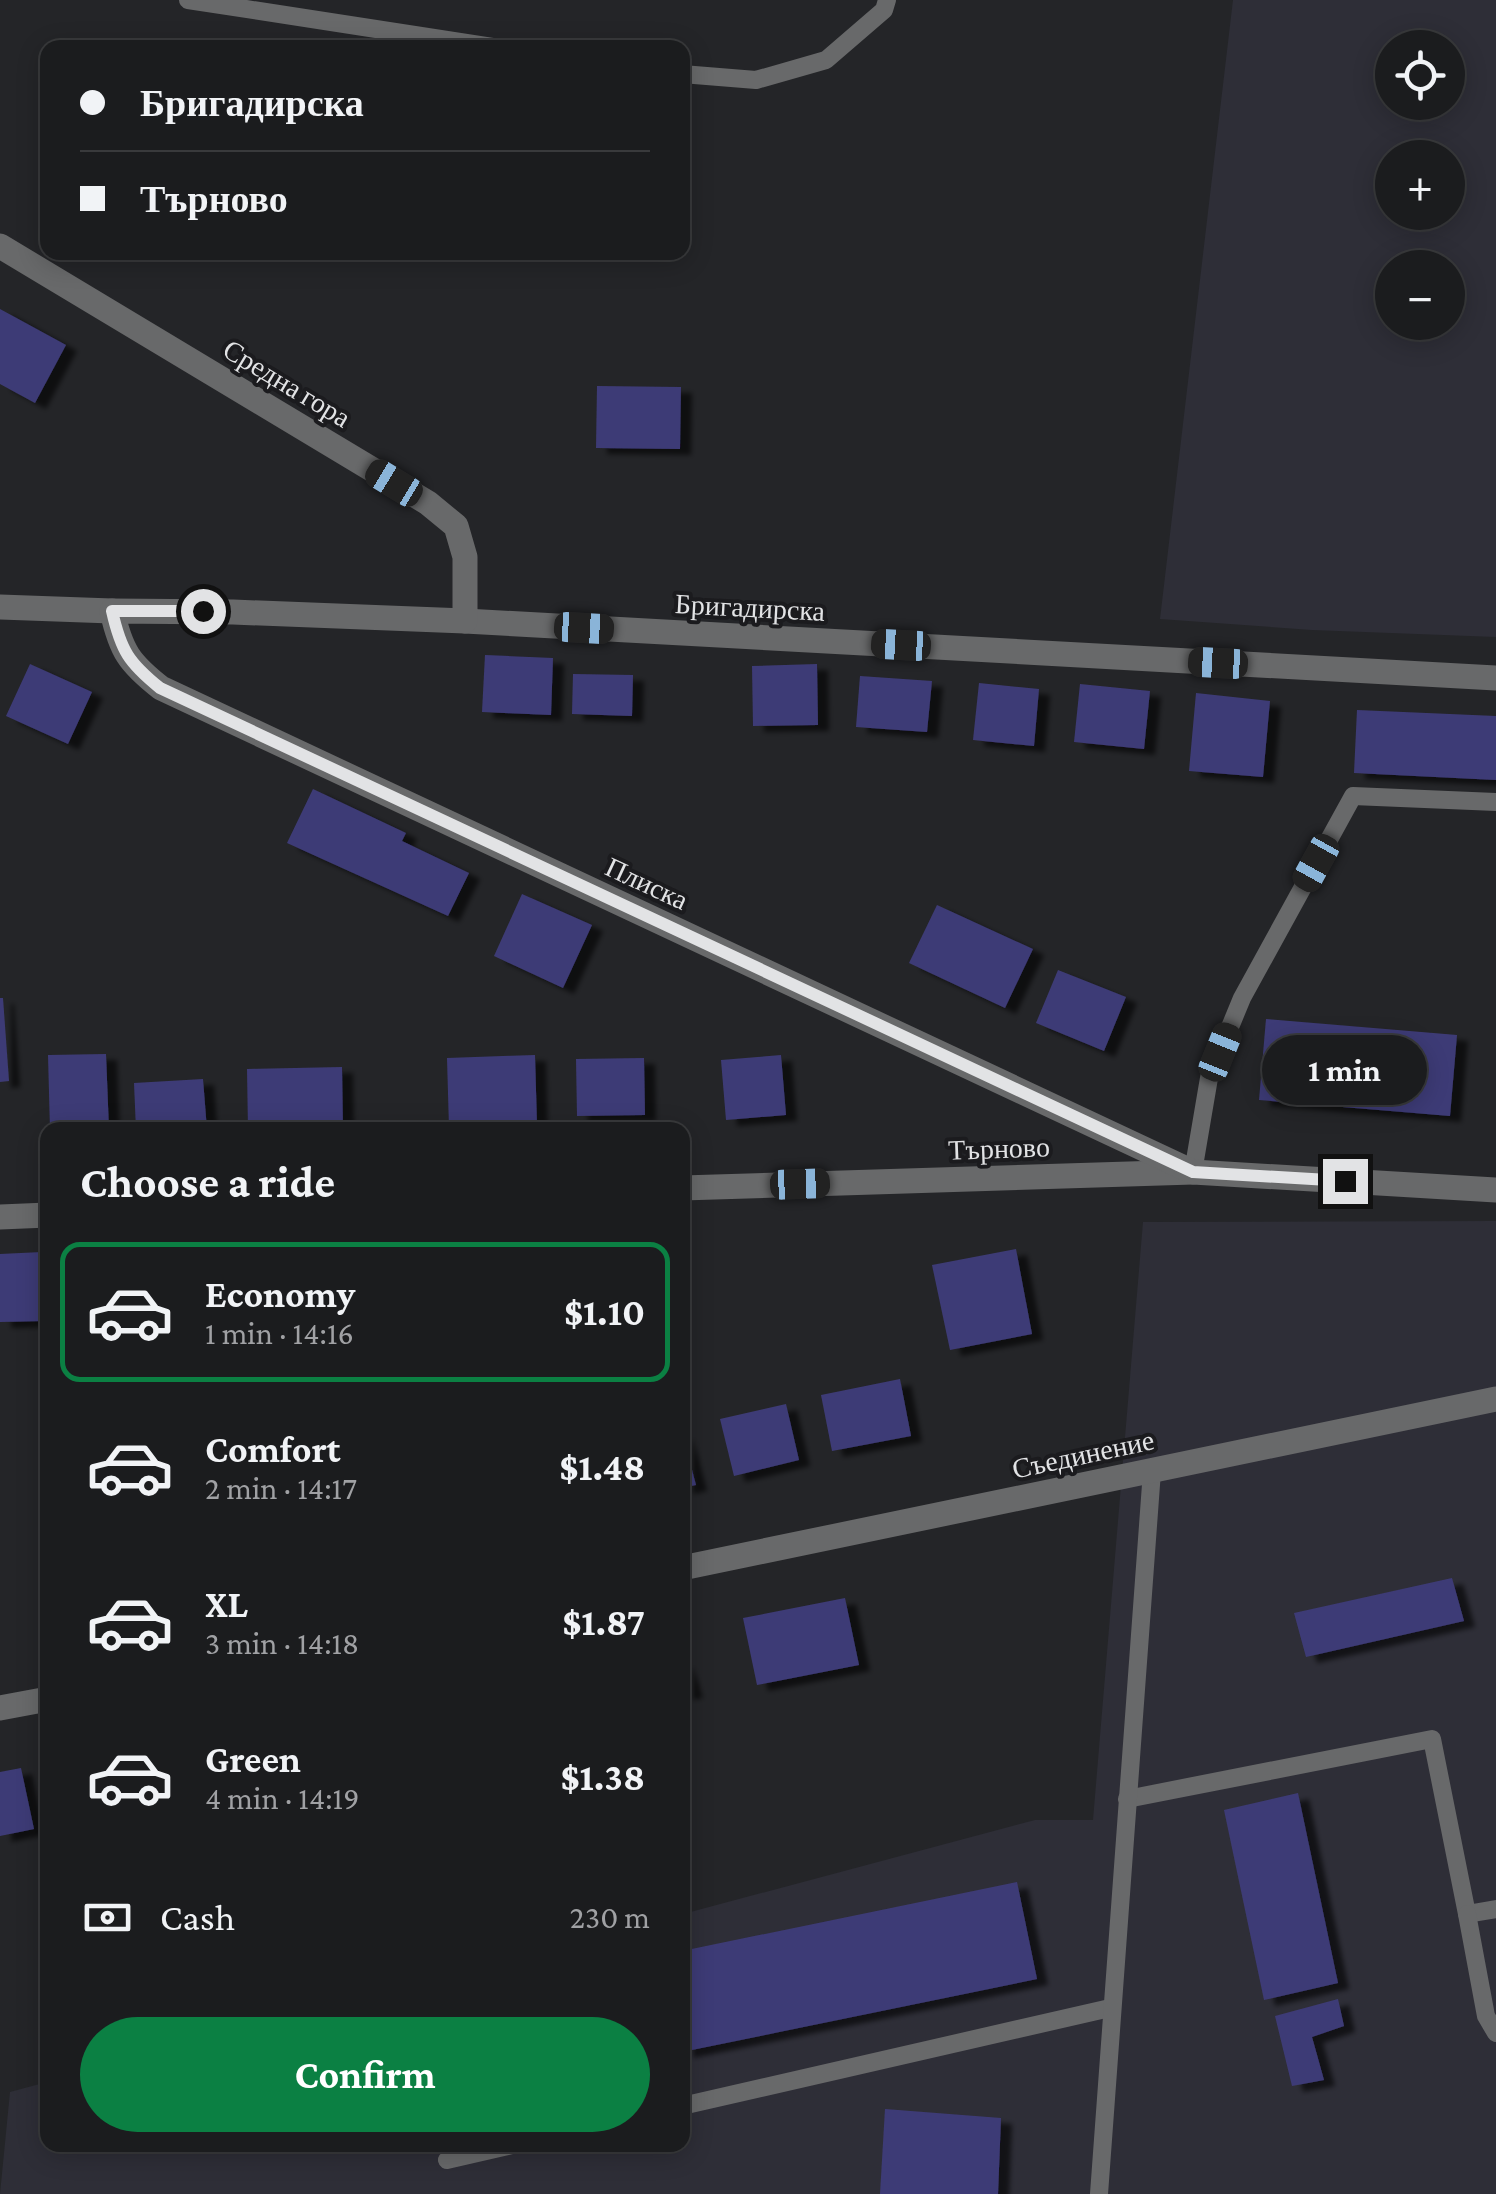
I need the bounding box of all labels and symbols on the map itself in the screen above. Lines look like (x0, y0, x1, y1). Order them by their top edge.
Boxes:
street label: Средна гора (218, 333, 356, 434)
car (361, 455, 427, 511)
street label: Бригадирска (674, 588, 826, 627)
route start (181, 589, 226, 634)
car (553, 611, 615, 645)
car (870, 628, 932, 662)
car (1187, 646, 1249, 680)
car (1288, 829, 1344, 897)
street label: Плиска (601, 851, 693, 916)
car (1195, 1019, 1245, 1085)
callout: 1 min (1262, 1036, 1428, 1106)
street label: Търново (948, 1131, 1050, 1166)
route end (1323, 1159, 1368, 1204)
car (769, 1168, 831, 1200)
street label: Съединение (1009, 1424, 1157, 1485)

